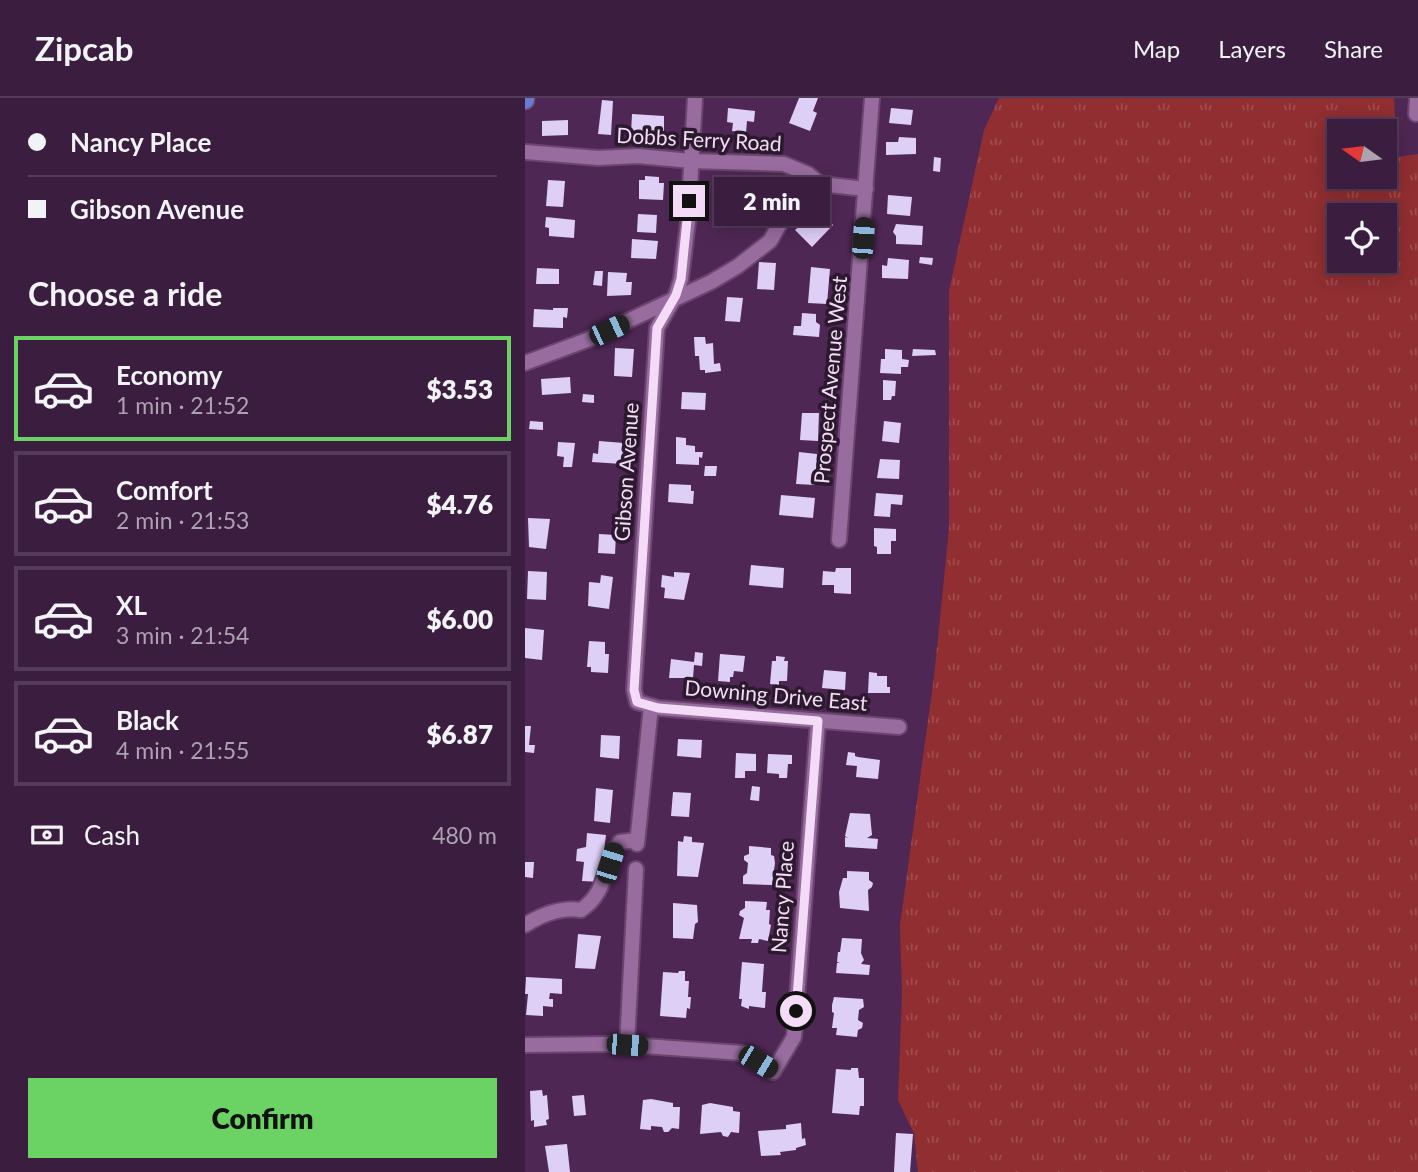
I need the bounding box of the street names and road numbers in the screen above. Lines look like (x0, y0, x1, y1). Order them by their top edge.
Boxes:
street label: Dobbs Ferry Road (616, 122, 782, 155)
street label: Prospect Avenue West (808, 274, 851, 485)
street label: Gibson Avenue (608, 402, 643, 542)
street label: Downing Drive East (684, 674, 869, 715)
street label: Nancy Place (765, 840, 798, 954)

